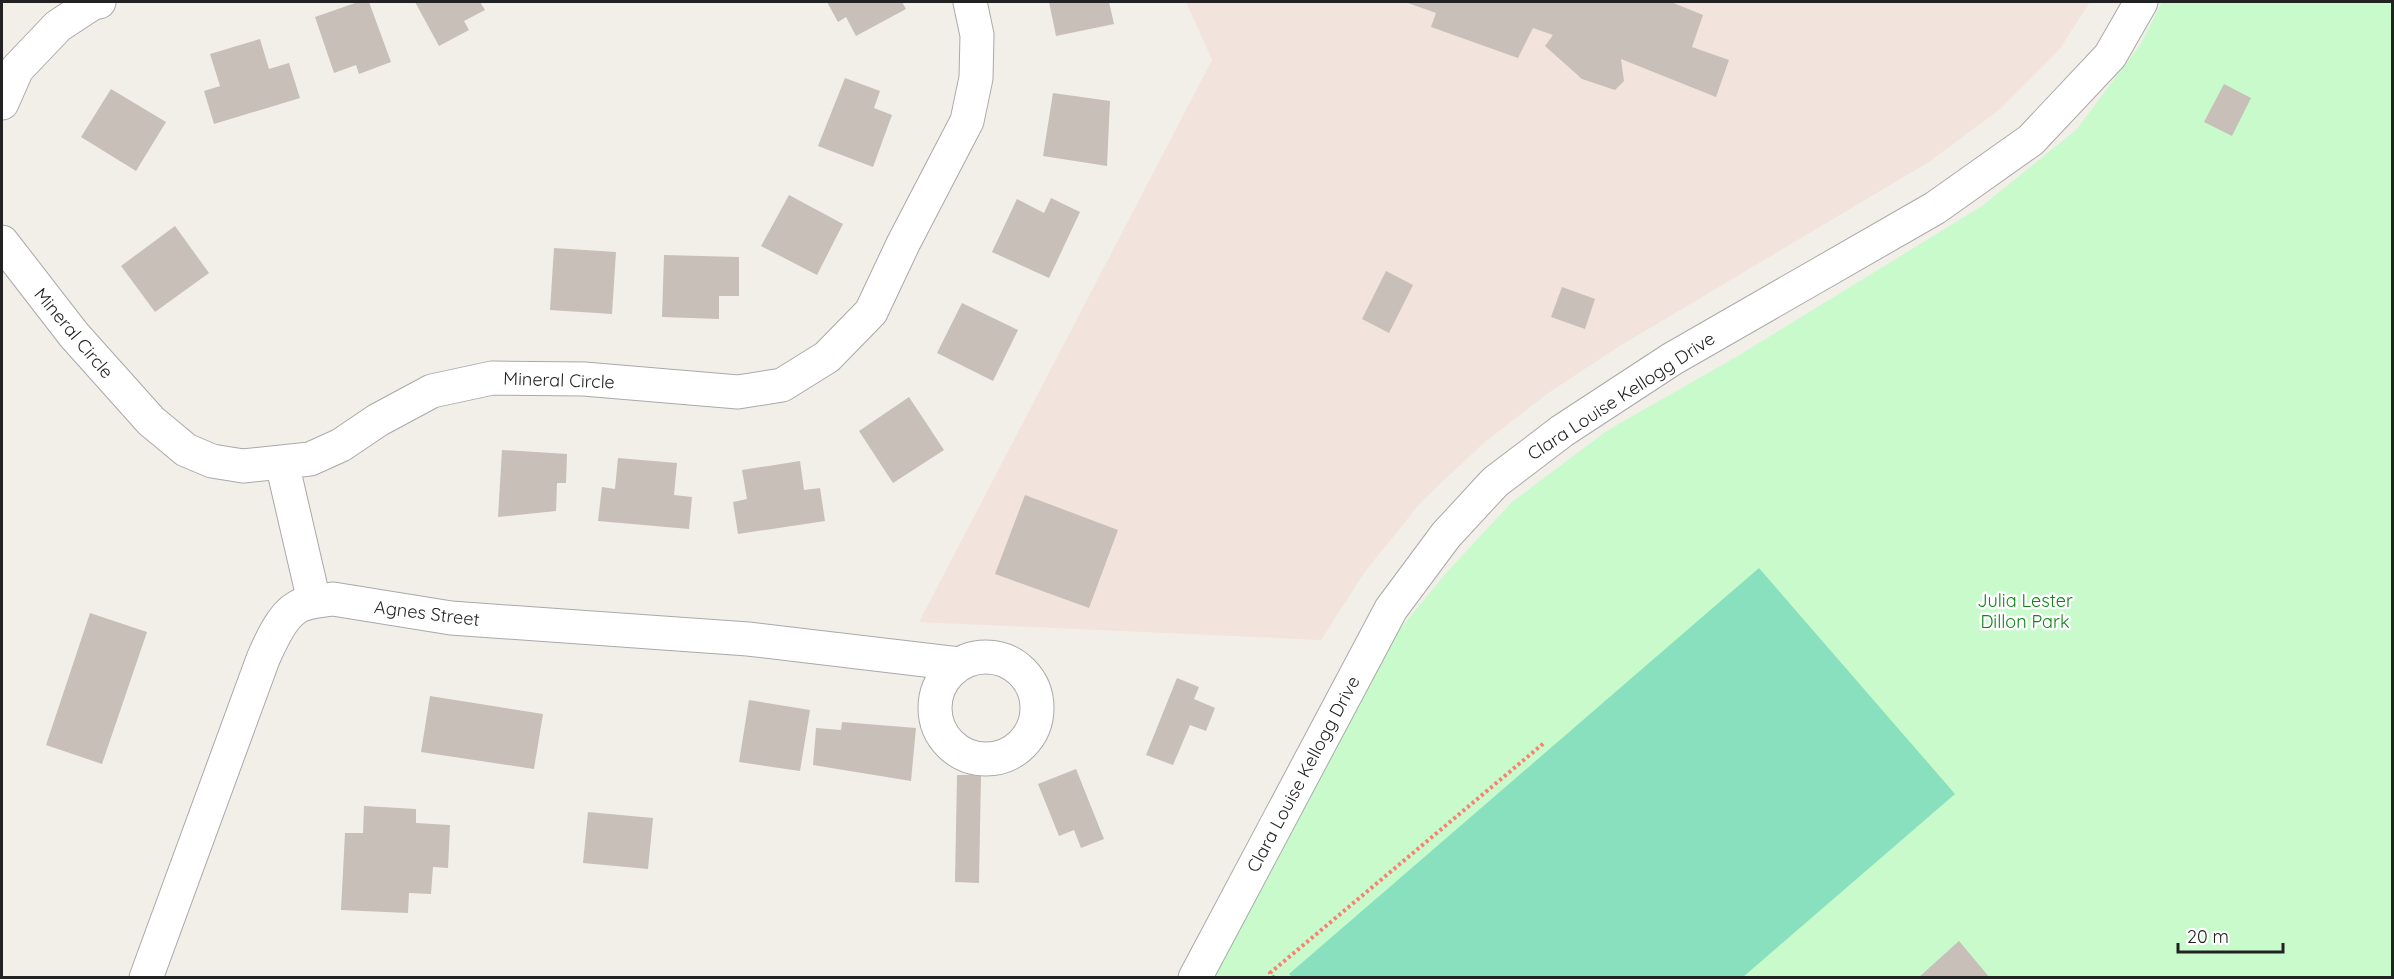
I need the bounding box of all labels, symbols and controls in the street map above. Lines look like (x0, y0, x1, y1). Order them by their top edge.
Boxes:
street label: Mineral Circle (29, 283, 119, 383)
street label: Clara Louise Kellogg Drive (1523, 327, 1719, 465)
street label: Mineral Circle (503, 367, 615, 393)
park label: Julia Lester Dillon Park (1977, 589, 2073, 633)
street label: Agnes Street (373, 595, 481, 631)
street label: Clara Louise Kellogg Drive (1241, 672, 1365, 876)
scale bar (2178, 916, 2283, 954)
text: 20 m (2187, 925, 2229, 948)

